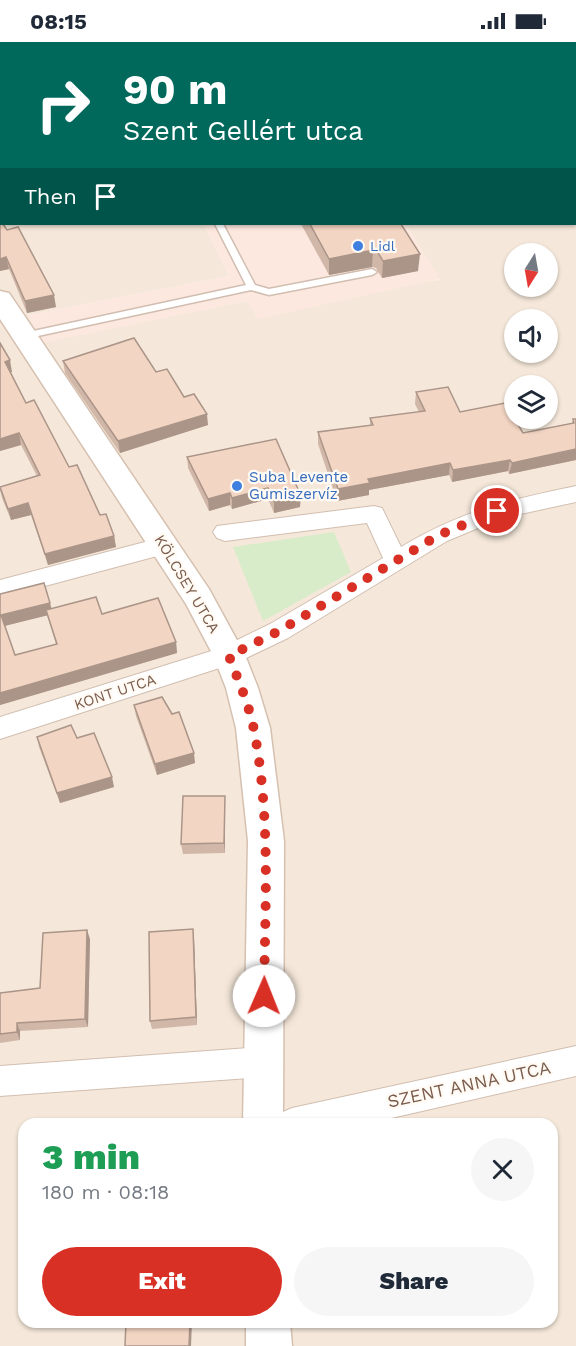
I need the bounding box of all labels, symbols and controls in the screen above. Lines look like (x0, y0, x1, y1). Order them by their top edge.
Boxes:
text: 08:15 (30, 9, 87, 34)
text: 90 m (123, 65, 227, 114)
icon: right (24, 66, 102, 144)
text: Szent Gellért utca (123, 115, 363, 147)
icon: arrive (89, 180, 122, 213)
text: Then (24, 184, 77, 209)
place label: Lidl (370, 238, 396, 254)
marker: Lidl (351, 239, 365, 253)
north arrow (504, 243, 558, 297)
map controls (504, 243, 558, 429)
button: sound (504, 309, 558, 363)
button: layers (504, 375, 558, 429)
place label: Suba Levente Gumiszervíz (249, 468, 348, 503)
marker: Suba Levente Gumiszervíz (230, 479, 244, 493)
pin (471, 485, 522, 536)
icon: arrive (480, 494, 513, 527)
street label: KÖLCSEY UTCA (151, 532, 223, 636)
street label: KONT UTCA (72, 670, 158, 714)
position arrow (232, 964, 296, 1028)
street label: SZENT ANNA UTCA (385, 1056, 553, 1112)
text: 3 min (42, 1136, 140, 1178)
button: close (471, 1138, 534, 1201)
text: 180 m · 08:18 (42, 1180, 169, 1204)
button: Exit (42, 1247, 282, 1316)
button: Share (294, 1247, 534, 1316)

